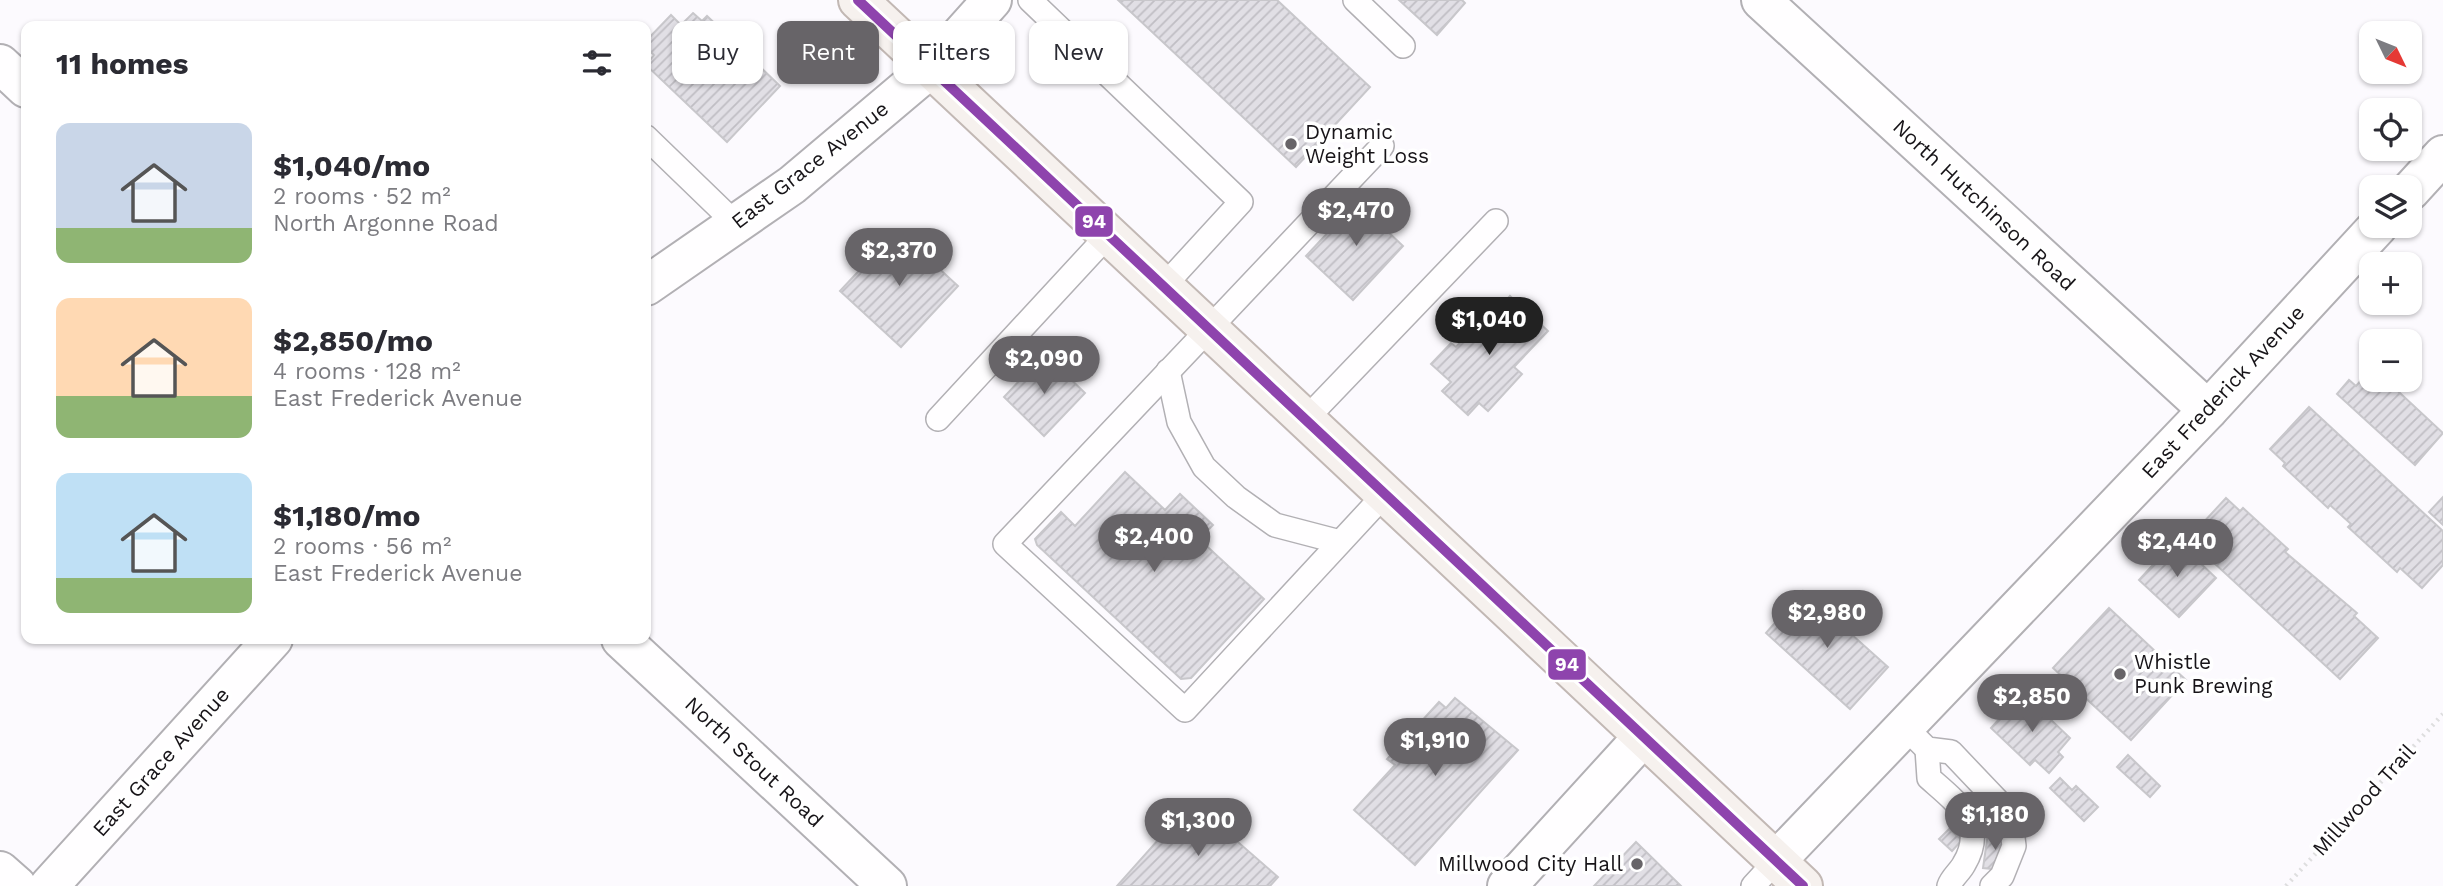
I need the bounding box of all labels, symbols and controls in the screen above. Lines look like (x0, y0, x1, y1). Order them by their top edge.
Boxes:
chip: Buy (672, 21, 763, 84)
chip: Rent (777, 21, 879, 84)
chip: Filters (893, 21, 1015, 84)
chip: New (1029, 21, 1128, 84)
north arrow (2359, 21, 2422, 84)
map controls (2359, 21, 2422, 392)
icon: filters (578, 44, 616, 82)
text: 11 homes (56, 46, 189, 81)
street label: East Grace Avenue (726, 96, 893, 234)
button: locate (2359, 98, 2422, 161)
street label: North Hutchinson Road (1888, 114, 2081, 296)
place label: Dynamic Weight Loss (1305, 119, 1429, 168)
marker: Dynamic Weight Loss (1283, 136, 1299, 152)
text: $1,040/mo (273, 148, 430, 183)
icon: home (112, 151, 196, 235)
button: layers (2359, 175, 2422, 238)
text: 2 rooms · 52 m² (273, 183, 451, 210)
pin: $2,470 (1299, 188, 1413, 248)
text: $2,470 (1318, 197, 1394, 224)
line badge: 94 (1074, 205, 1114, 238)
text: North Argonne Road (273, 210, 499, 237)
text: 94 (1082, 210, 1106, 233)
pin: $2,370 (842, 229, 956, 288)
text: $2,370 (861, 237, 937, 264)
button: + (2359, 252, 2422, 315)
pin: $1,040 (1432, 298, 1546, 357)
street label: East Frederick Avenue (2136, 300, 2309, 484)
text: $1,040 (1451, 306, 1527, 333)
text: $2,850/mo (273, 323, 433, 358)
icon: home (112, 326, 196, 410)
button: − (2359, 329, 2422, 392)
pin: $2,090 (987, 336, 1101, 396)
text: $2,090 (1005, 345, 1083, 372)
text: 4 rooms · 128 m² (273, 358, 461, 385)
text: East Frederick Avenue (273, 385, 523, 412)
text: $1,180/mo (273, 498, 420, 533)
icon: home (112, 501, 196, 585)
pin: $2,400 (1097, 514, 1211, 574)
pin: $2,440 (2120, 520, 2234, 579)
text: $2,400 (1114, 523, 1194, 550)
text: $2,440 (2137, 528, 2217, 555)
text: 2 rooms · 56 m² (273, 533, 451, 560)
text: East Frederick Avenue (273, 560, 523, 587)
pin: $2,980 (1770, 590, 1884, 650)
text: $2,980 (1788, 599, 1866, 626)
line badge: 94 (1547, 648, 1587, 681)
place label: Whistle Punk Brewing (2134, 649, 2273, 698)
text: 94 (1555, 653, 1579, 676)
marker: Whistle Punk Brewing (2112, 666, 2128, 682)
pin: $2,850 (1975, 674, 2089, 734)
street label: East Grace Avenue (87, 682, 234, 841)
text: $2,850 (1993, 683, 2071, 710)
street label: North Stout Road (680, 691, 829, 832)
pin: $1,910 (1378, 718, 1492, 778)
text: $1,910 (1400, 727, 1470, 754)
street label: Millwood Trail (2307, 738, 2421, 861)
pin: $1,180 (1938, 792, 2052, 852)
pin: $1,300 (1141, 798, 1255, 858)
text: $1,180 (1961, 801, 2029, 828)
text: $1,300 (1161, 807, 1235, 834)
place label: Millwood City Hall (1438, 851, 1624, 876)
marker: Millwood City Hall (1629, 856, 1645, 872)

